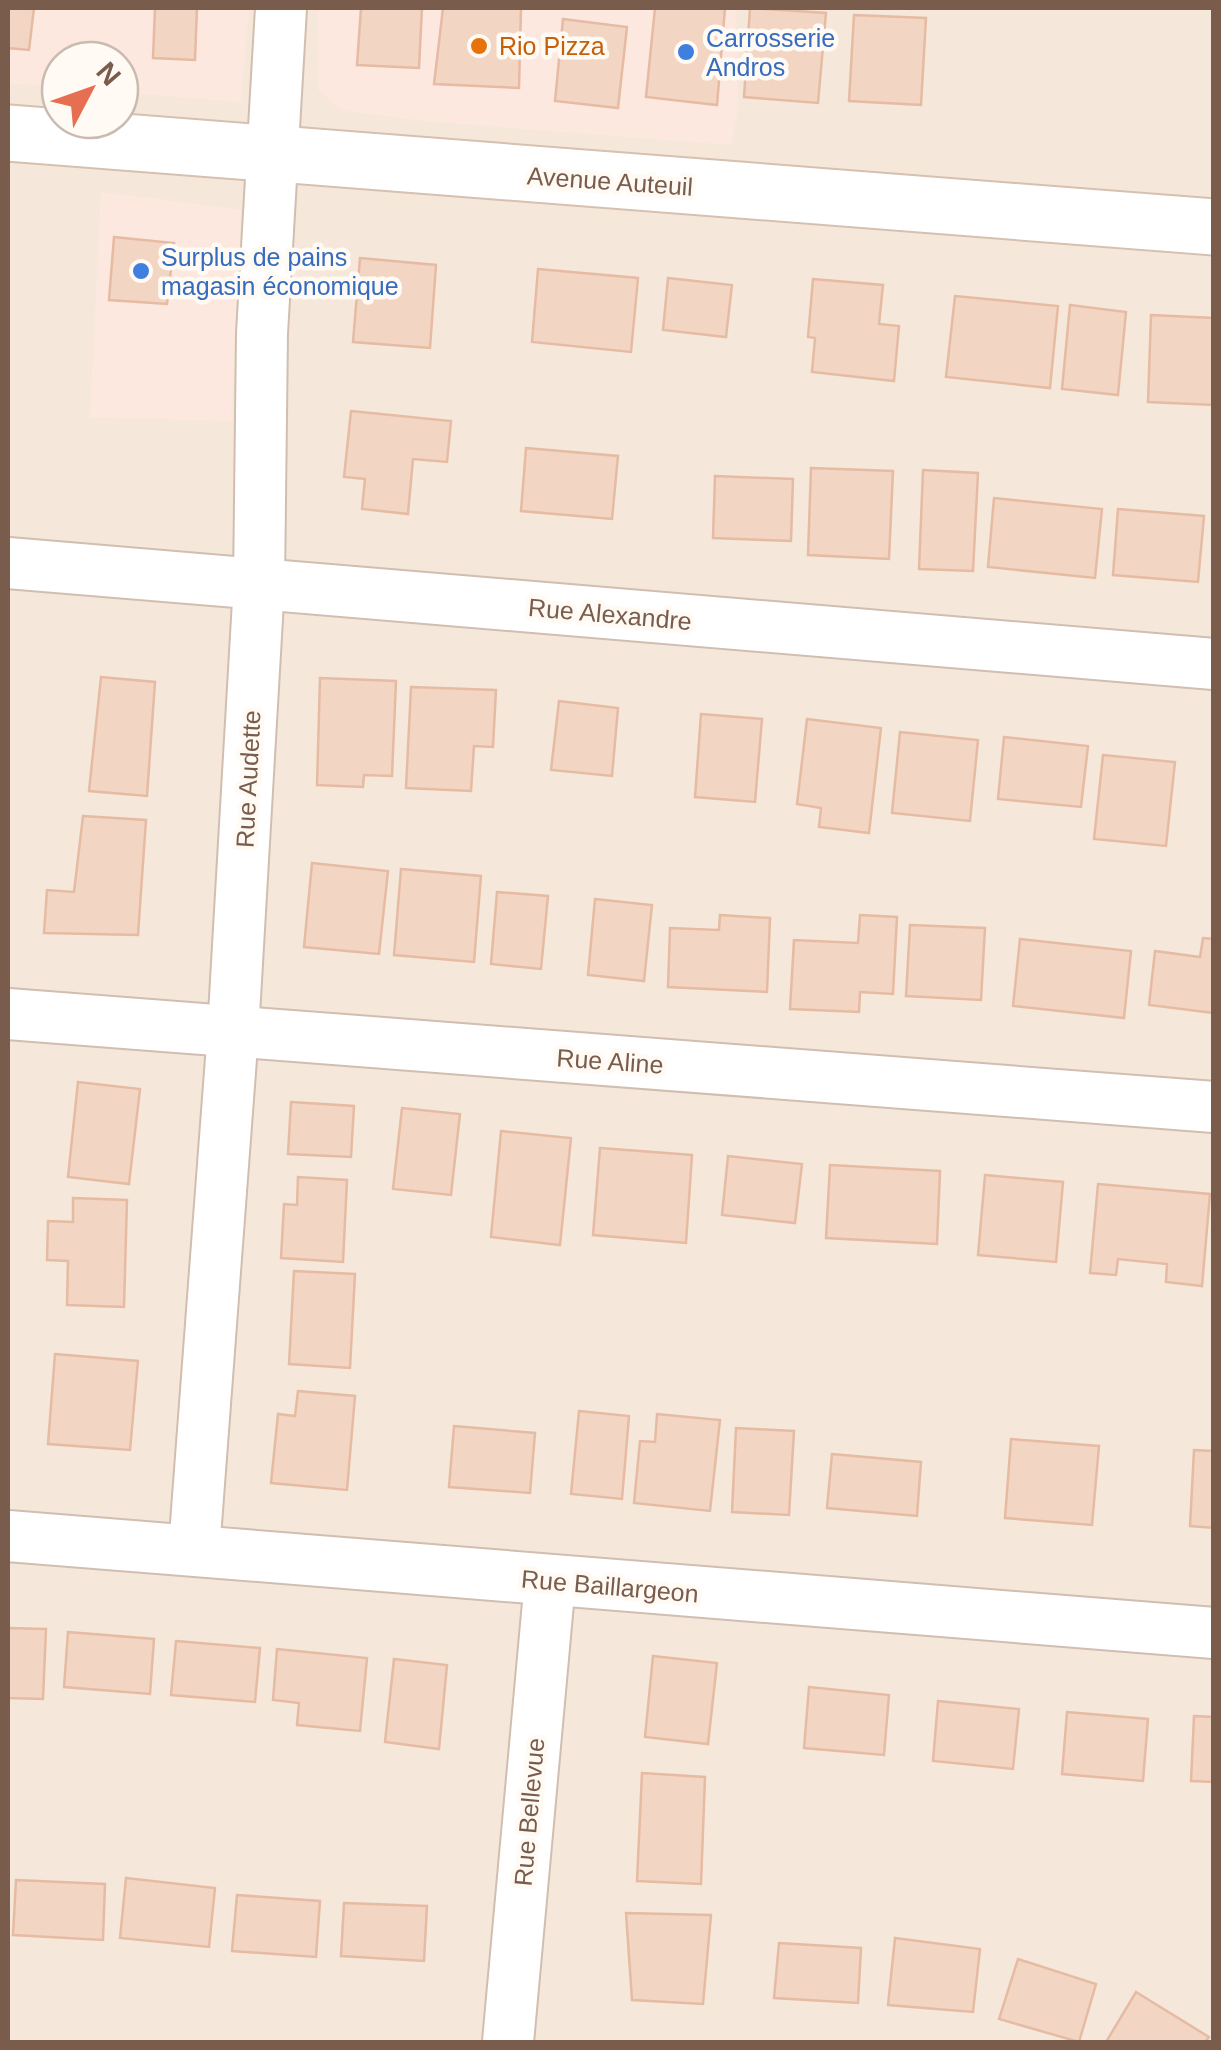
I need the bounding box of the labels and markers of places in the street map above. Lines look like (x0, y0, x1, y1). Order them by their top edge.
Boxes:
place label: Carrosserie Andros (706, 24, 835, 81)
place label: Rio Pizza (499, 32, 605, 60)
marker: Rio Pizza (468, 35, 490, 57)
marker: Carrosserie Andros (675, 41, 697, 63)
place label: Surplus de pains magasin économique (161, 243, 399, 300)
marker: Surplus de pains magasin économique (130, 260, 152, 282)

